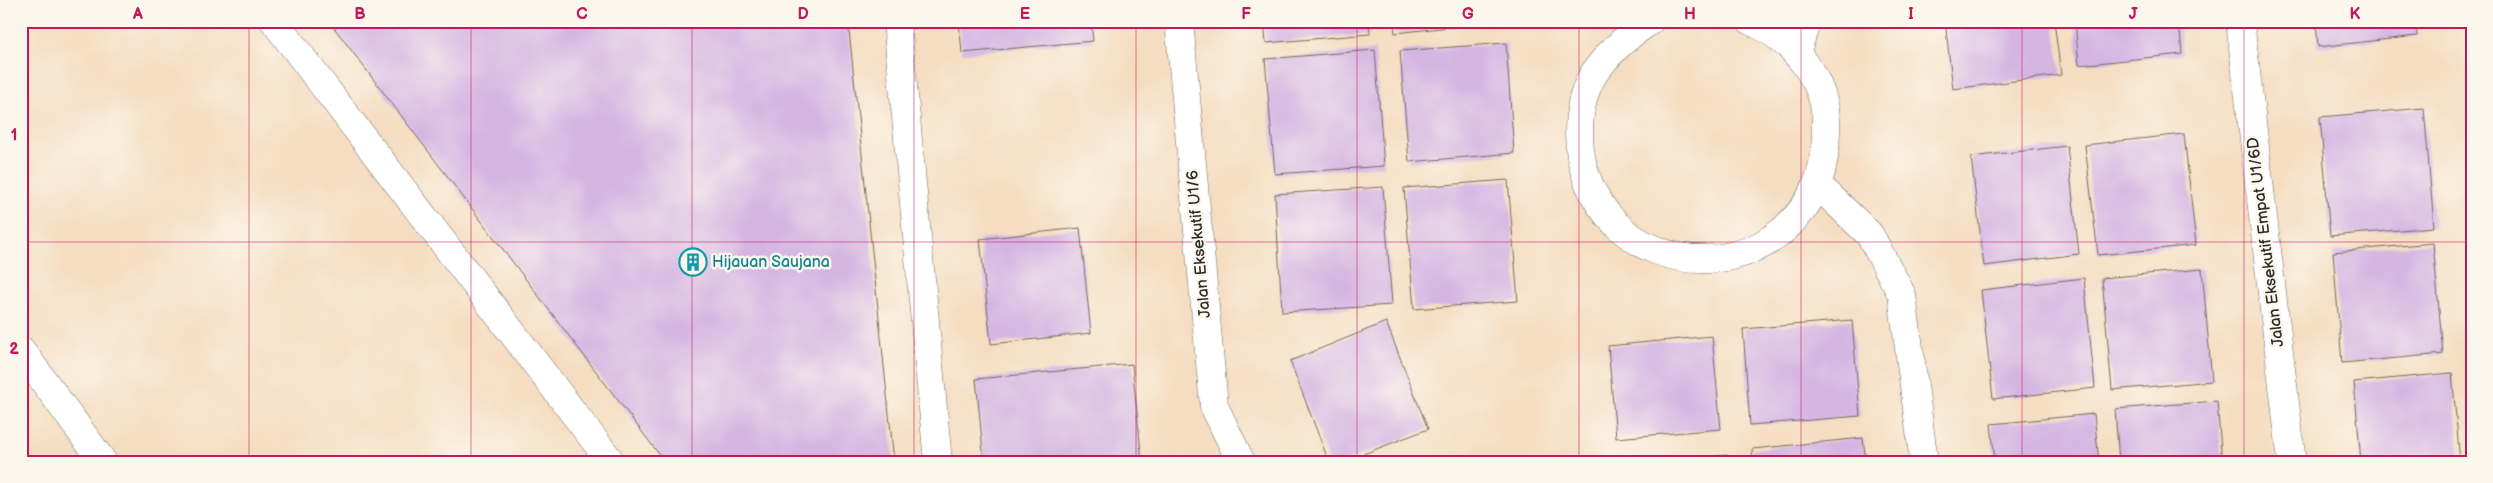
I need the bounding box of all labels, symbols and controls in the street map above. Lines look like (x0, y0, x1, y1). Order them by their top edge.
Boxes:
text: A (132, 5, 143, 24)
text: B (354, 5, 366, 24)
text: C (576, 5, 588, 24)
text: D (797, 5, 809, 24)
text: E (1020, 5, 1030, 24)
text: F (1241, 5, 1251, 24)
text: G (1462, 5, 1474, 24)
text: H (1684, 5, 1696, 24)
text: I (1908, 5, 1914, 24)
text: J (2129, 5, 2138, 24)
text: K (2350, 5, 2361, 24)
text: 1 (11, 126, 17, 145)
street label: Jalan Eksekutif Empat U1/6D (2244, 136, 2288, 348)
street label: Jalan Eksekutif U1/6 (1183, 169, 1215, 319)
building icon: Hijauan Saujana (678, 247, 708, 277)
place label: Hijauan Saujana (712, 253, 830, 272)
text: 2 (9, 340, 19, 359)

